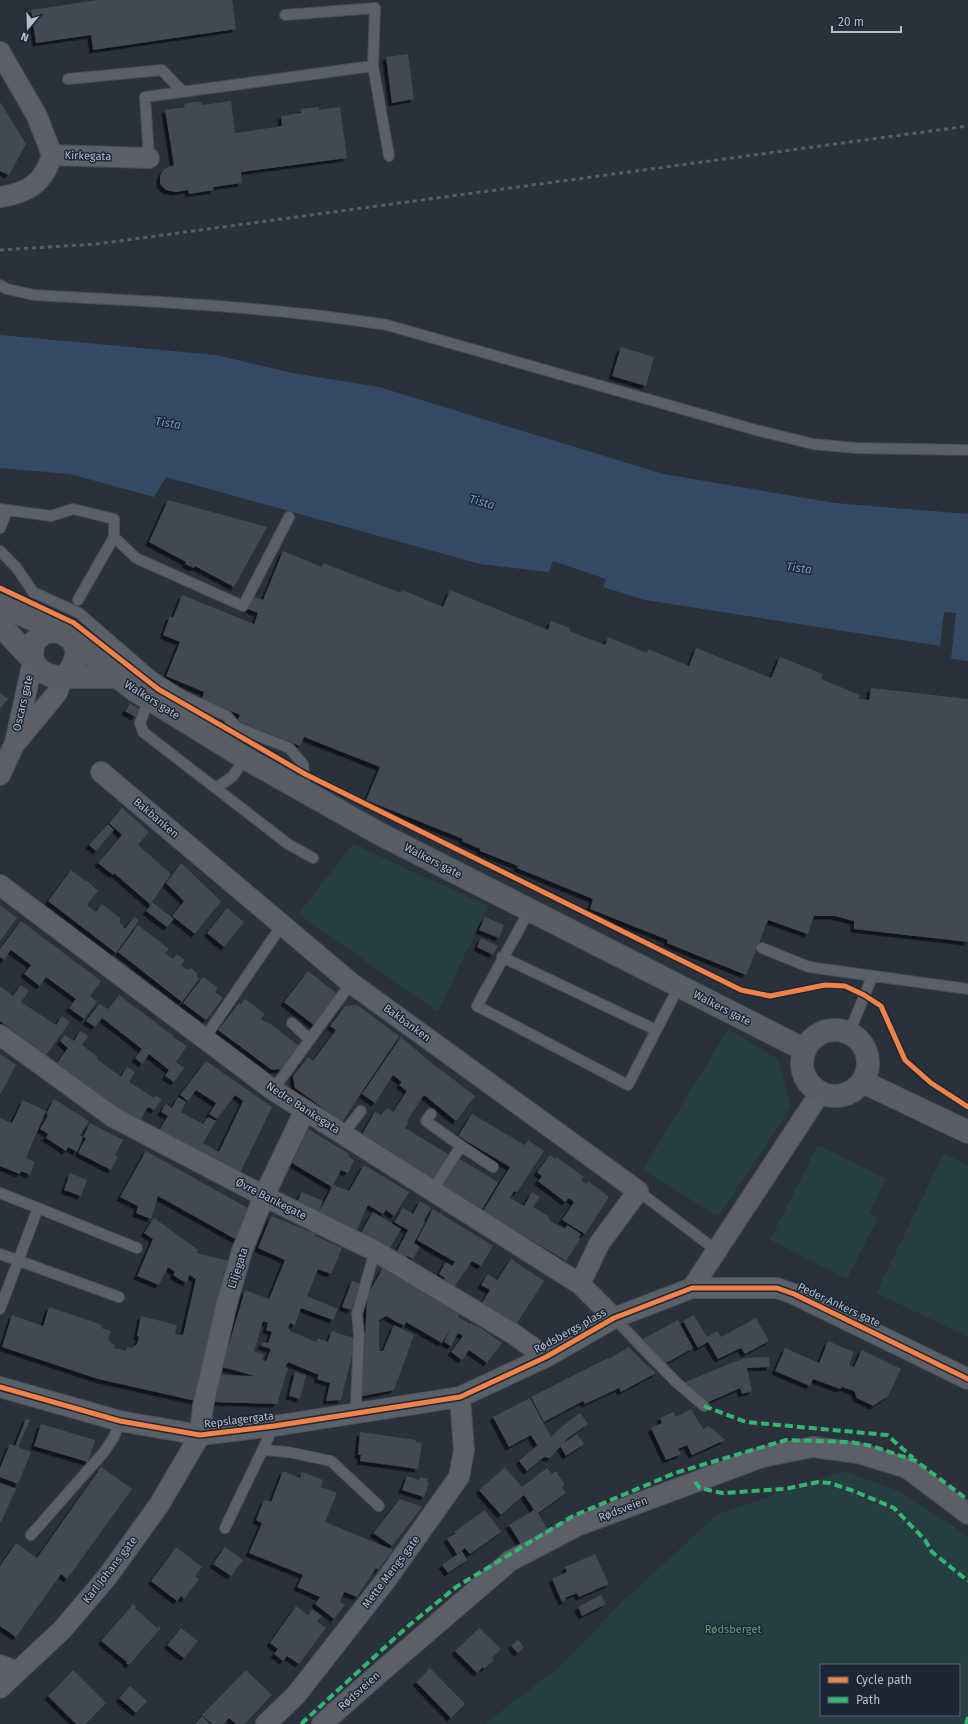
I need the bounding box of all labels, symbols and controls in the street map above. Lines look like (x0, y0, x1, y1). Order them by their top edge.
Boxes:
north arrow (8, 8, 48, 48)
scale bar (832, 8, 901, 34)
text: 20 m (838, 15, 864, 29)
text: N (19, 30, 30, 44)
street label: Kirkegata (64, 149, 112, 163)
water label: Tista (154, 414, 182, 432)
water label: Tista (468, 492, 496, 512)
water label: Tista (785, 559, 813, 577)
street label: Oscars gate (10, 674, 36, 732)
street label: Walkers gate (122, 678, 182, 722)
street label: Bakbanken (131, 795, 181, 841)
street label: Walkers gate (402, 841, 464, 881)
street label: Walkers gate (691, 988, 753, 1028)
street label: Bakbanken (381, 1002, 433, 1044)
street label: Nedre Bankegata (264, 1079, 342, 1137)
street label: Øvre Bankegate (233, 1176, 309, 1222)
street label: Liljegata (225, 1246, 251, 1290)
street label: Peder Ankers gate (796, 1280, 882, 1330)
street label: Rødsbergs plass (532, 1306, 608, 1356)
street label: Repslagergata (203, 1409, 275, 1431)
street label: Rødsveien (597, 1494, 649, 1524)
street label: Mette Mengs gate (360, 1533, 422, 1611)
street label: Karl Johans gate (80, 1534, 140, 1606)
park label: Rødsberget (705, 1623, 761, 1636)
legend (820, 1664, 960, 1716)
street label: Rødsveien (336, 1669, 382, 1713)
text: Cycle path (856, 1673, 912, 1687)
text: Path (856, 1693, 880, 1707)

